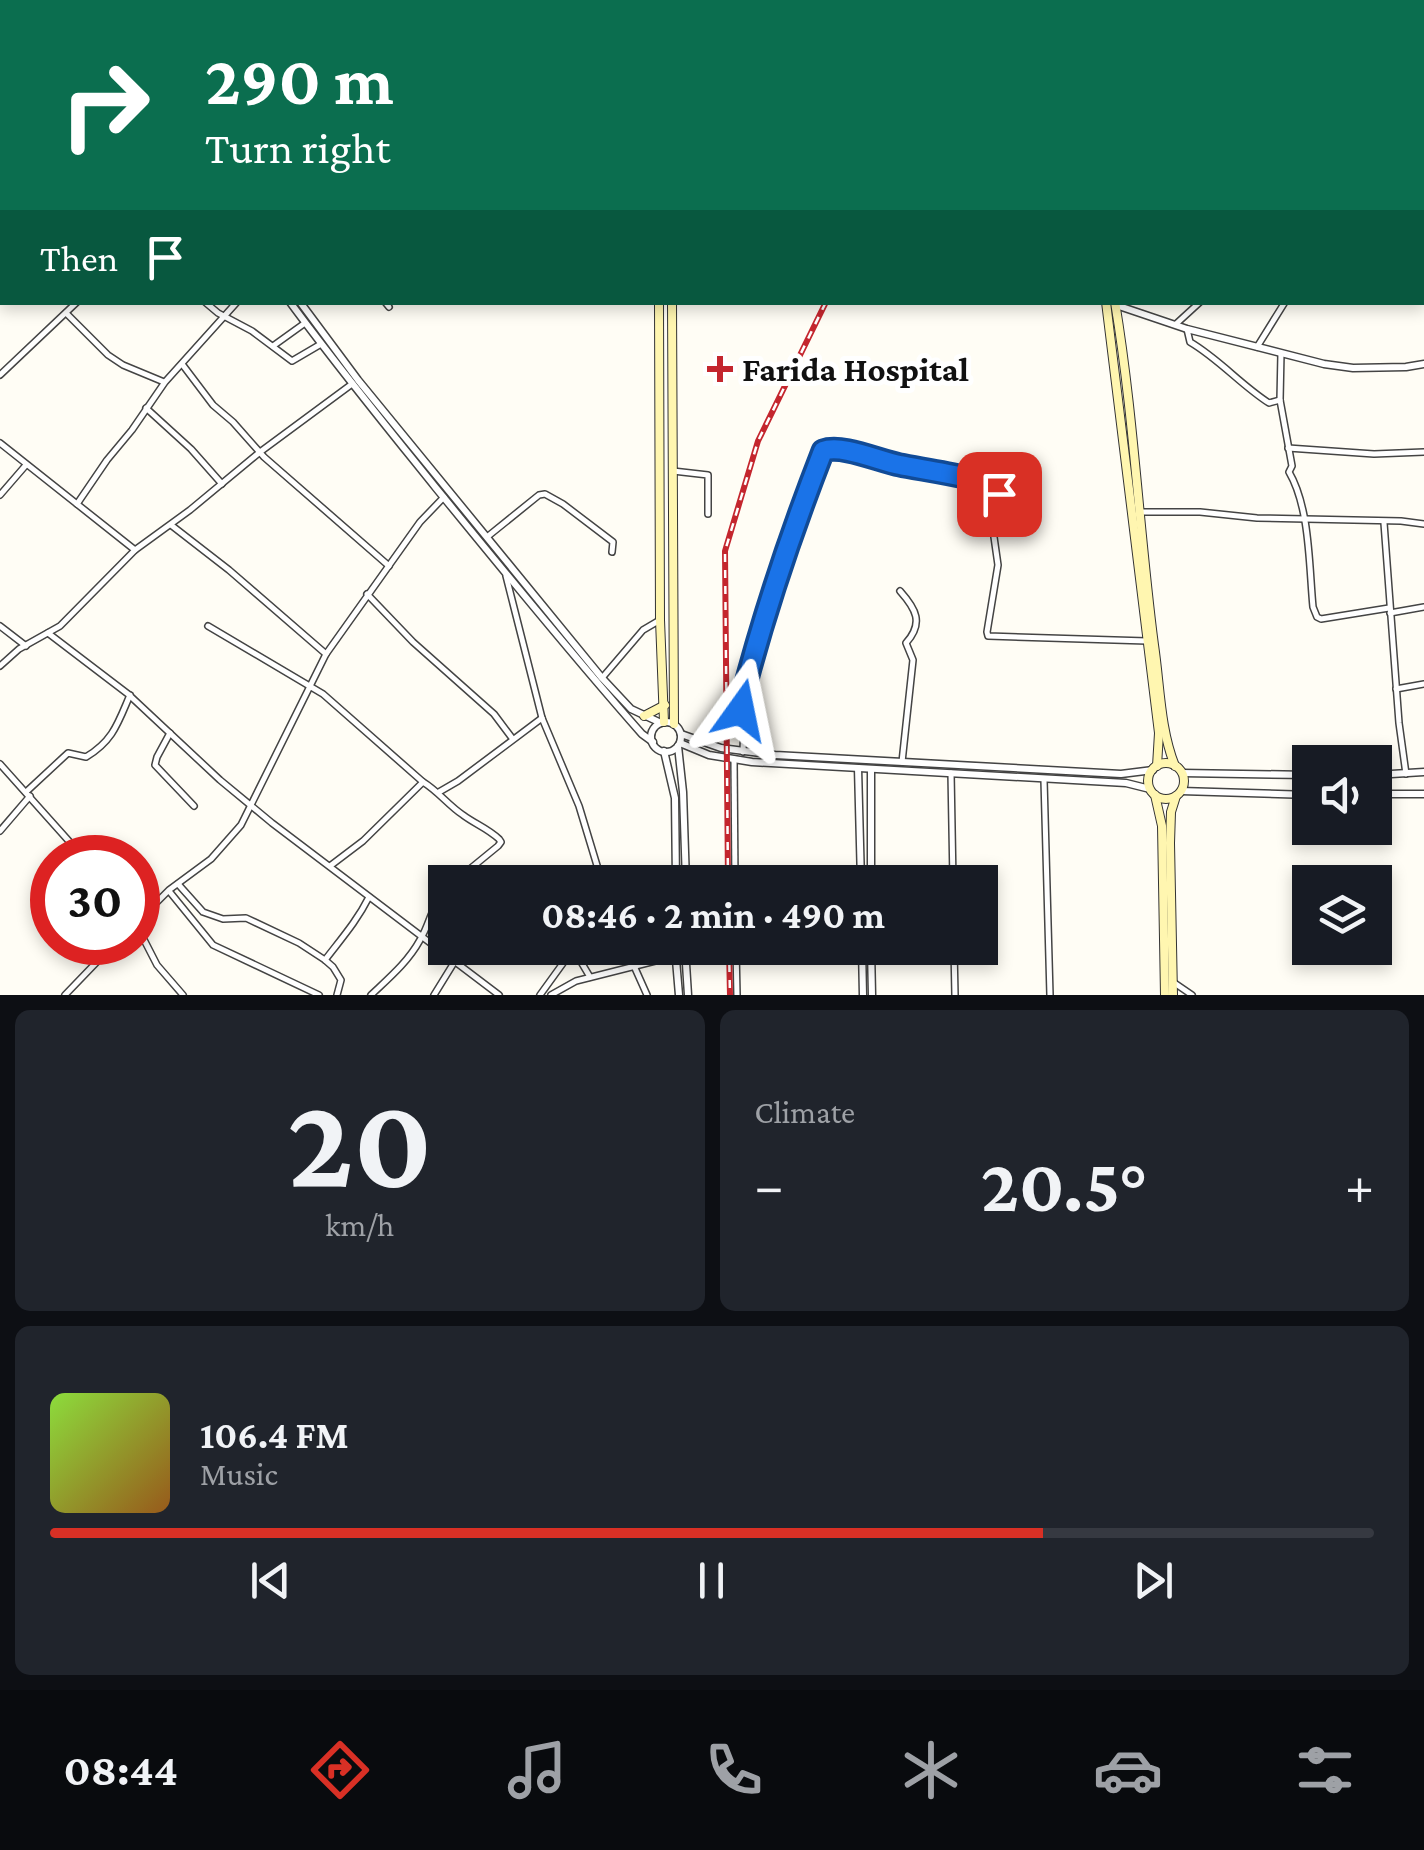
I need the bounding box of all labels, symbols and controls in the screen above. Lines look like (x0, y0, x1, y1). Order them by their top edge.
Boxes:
icon: right (40, 40, 170, 170)
text: 290 m (205, 41, 394, 119)
text: Turn right (205, 123, 390, 173)
icon: arrive (138, 230, 193, 285)
text: Then (40, 237, 118, 279)
place label: Farida Hospital (742, 350, 969, 389)
marker: Farida Hospital (707, 356, 733, 382)
pin (957, 452, 1042, 537)
icon: arrive (972, 467, 1027, 522)
position arrow (689, 658, 793, 762)
map controls (1292, 745, 1392, 965)
button: sound (1292, 745, 1392, 845)
speed limit sign: 30 (30, 835, 160, 965)
button: layers (1292, 865, 1392, 965)
text: 08:46 · 2 min · 490 m (541, 894, 885, 936)
text: 20 (287, 1069, 432, 1214)
text: Climate (755, 1094, 855, 1130)
text: 20.5° (981, 1144, 1148, 1227)
text: − (755, 1155, 784, 1216)
text: + (1345, 1155, 1374, 1216)
text: km/h (325, 1207, 394, 1243)
text: 106.4 FM (200, 1414, 349, 1456)
text: Music (200, 1456, 278, 1492)
icon: previous (243, 1553, 298, 1608)
icon: pause (684, 1553, 739, 1608)
icon: next (1126, 1553, 1181, 1608)
icon: directions (305, 1735, 375, 1805)
icon: music (502, 1735, 572, 1805)
icon: phone (699, 1735, 769, 1805)
icon: climate (896, 1735, 966, 1805)
icon: car (1093, 1735, 1163, 1805)
icon: filters (1290, 1735, 1360, 1805)
text: 08:44 (64, 1745, 178, 1795)

